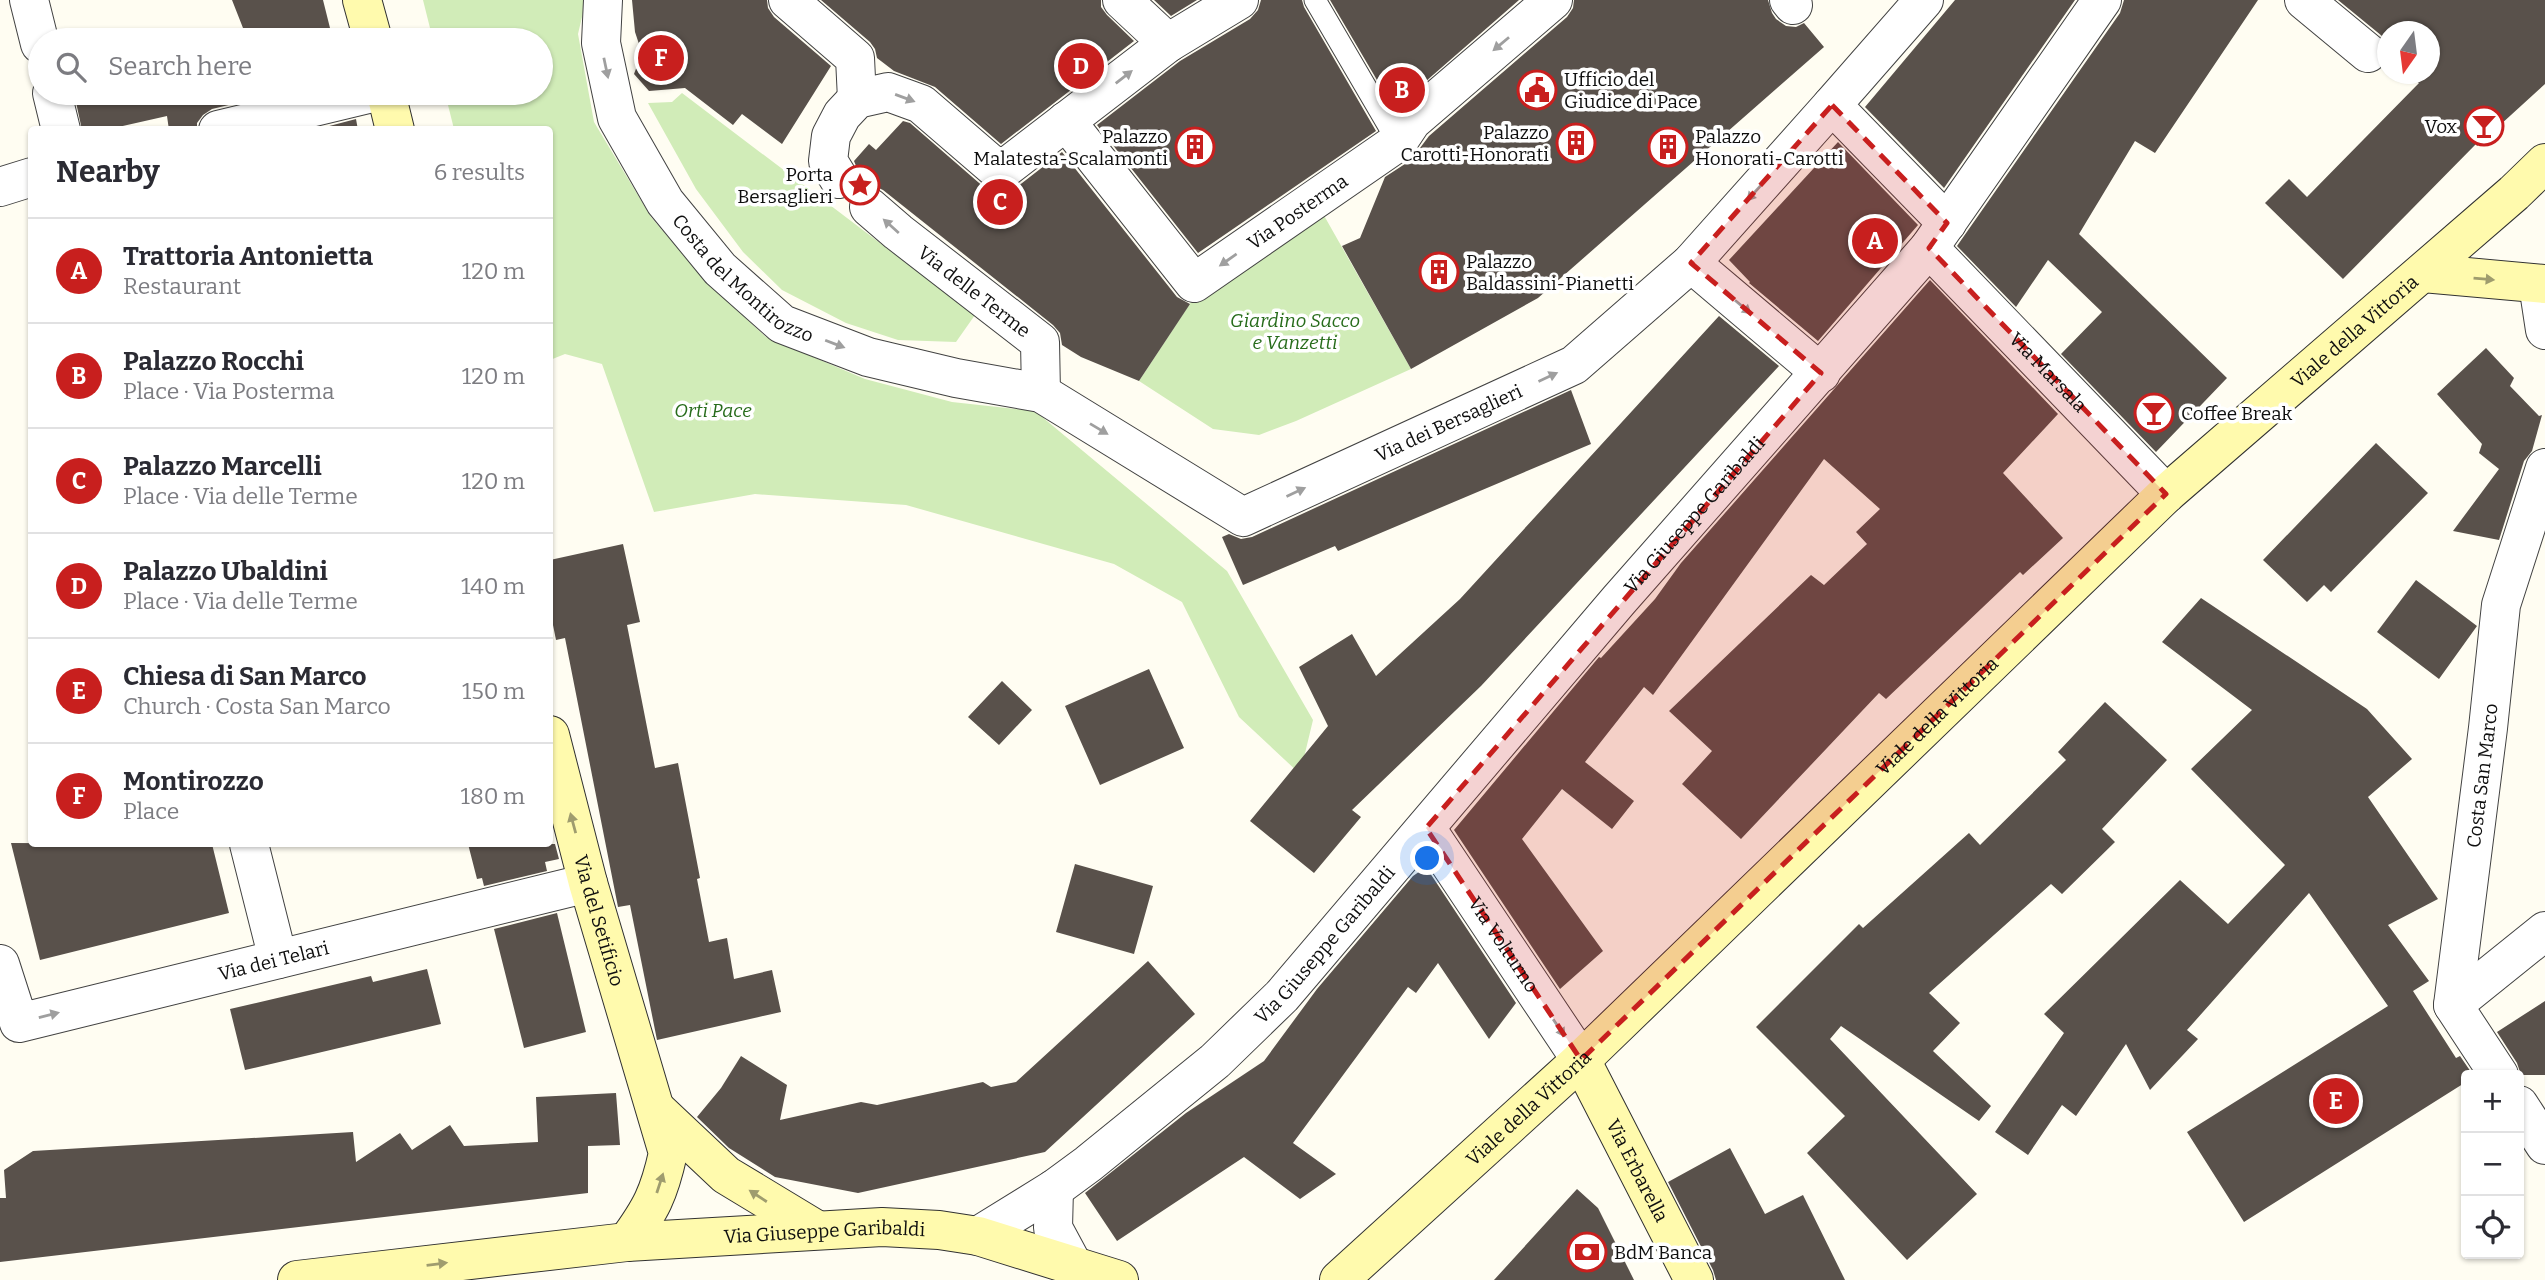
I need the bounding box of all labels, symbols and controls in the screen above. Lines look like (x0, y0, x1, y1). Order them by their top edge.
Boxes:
north arrow (2377, 21, 2440, 84)
search box (28, 28, 553, 105)
pin: F (638, 32, 684, 84)
one-way arrow (1492, 36, 1510, 52)
pin: D (1058, 40, 1104, 92)
icon: search (52, 48, 90, 86)
text: Search here (108, 51, 252, 82)
one-way arrow (600, 57, 611, 79)
pin: B (1379, 64, 1425, 116)
place label: Ufficio del Giudice di Pace (1564, 68, 1698, 113)
public building icon: Ufficio del Giudice di Pace (1516, 69, 1558, 111)
one-way arrow (1114, 70, 1132, 85)
one-way arrow (895, 93, 916, 104)
bar icon: Vox (2463, 105, 2505, 147)
place label: Vox (2424, 115, 2457, 138)
place label: Palazzo Carotti-Honorati (1400, 121, 1549, 166)
building icon: Palazzo Carotti-Honorati (1555, 122, 1597, 164)
place label: Palazzo Malatesta-Scalamonti (973, 125, 1168, 170)
place label: Palazzo Honorati-Carotti (1695, 125, 1844, 170)
building icon: Palazzo Malatesta-Scalamonti (1174, 126, 1216, 168)
building icon: Palazzo Honorati-Carotti (1647, 126, 1689, 168)
text: Nearby (56, 154, 160, 190)
text: 6 results (434, 158, 525, 186)
place label: Porta Bersaglieri (737, 163, 834, 208)
place icon: Porta Bersaglieri (839, 164, 881, 206)
street label: Via Posterma (1243, 169, 1353, 255)
pin: C (977, 176, 1023, 228)
one-way arrow (1746, 184, 1762, 202)
street label: Costa del Montirozzo (667, 209, 817, 347)
pin: A (1852, 215, 1898, 267)
one-way arrow (882, 218, 900, 234)
text: Trattoria Antonietta (123, 241, 373, 272)
street label: Via delle Terme (913, 241, 1035, 342)
place label: Palazzo Baldassini-Pianetti (1466, 250, 1634, 295)
building icon: Palazzo Baldassini-Pianetti (1418, 251, 1460, 293)
one-way arrow (1219, 253, 1237, 267)
text: A (71, 257, 87, 285)
text: 120 m (462, 257, 525, 285)
street label: Viale della Vittoria (2286, 270, 2423, 393)
text: Restaurant (123, 272, 241, 300)
one-way arrow (2473, 273, 2495, 284)
one-way arrow (1734, 299, 1752, 315)
park label: Giardino Sacco e Vanzetti (1230, 309, 1360, 354)
street label: Via Marsala (2004, 327, 2092, 417)
one-way arrow (824, 339, 845, 350)
text: Palazzo Rocchi (123, 346, 304, 377)
text: B (72, 362, 86, 390)
text: 120 m (462, 362, 525, 390)
one-way arrow (1538, 371, 1558, 383)
text: Place · Via Posterma (123, 377, 334, 405)
street label: Via dei Bersaglieri (1372, 379, 1526, 467)
bar icon: Coffee Break (2133, 392, 2175, 434)
park label: Orti Pace (674, 399, 752, 422)
place label: Coffee Break (2181, 402, 2293, 425)
one-way arrow (1089, 423, 1108, 435)
street label: Via Giuseppe Garibaldi (1619, 432, 1770, 598)
text: Palazzo Marcelli (123, 451, 322, 482)
text: C (72, 467, 86, 495)
text: 120 m (462, 467, 525, 495)
text: Place · Via delle Terme (123, 482, 358, 510)
one-way arrow (1286, 486, 1307, 497)
text: Palazzo Ubaldini (123, 556, 328, 587)
text: D (71, 572, 87, 600)
text: 140 m (461, 572, 525, 600)
text: Place · Via delle Terme (123, 587, 358, 615)
street label: Viale della Vittoria (1871, 652, 2003, 780)
text: Chiesa di San Marco (123, 661, 367, 692)
text: E (72, 677, 86, 705)
text: 150 m (462, 677, 525, 705)
text: Church · Costa San Marco (123, 692, 391, 720)
street label: Costa San Marco (2462, 702, 2503, 849)
text: Montirozzo (123, 766, 264, 797)
text: F (73, 782, 85, 810)
text: 180 m (461, 782, 525, 810)
text: Place (123, 797, 179, 825)
one-way arrow (567, 812, 578, 834)
your location (1410, 841, 1444, 875)
street label: Via del Setificio (569, 853, 629, 989)
street label: Via Giuseppe Garibaldi (1250, 861, 1400, 1028)
street label: Via Volturno (1463, 893, 1543, 997)
street label: Via dei Telari (216, 936, 332, 986)
one-way arrow (38, 1009, 60, 1020)
one-way arrow (1553, 1018, 1566, 1038)
street label: Viale della Vittoria (1462, 1045, 1597, 1171)
map controls (2461, 1070, 2524, 1259)
button: + (2461, 1070, 2524, 1133)
pin: E (2313, 1075, 2359, 1127)
street label: Via Erbarella (1601, 1115, 1673, 1226)
button: − (2461, 1133, 2524, 1196)
one-way arrow (655, 1173, 666, 1194)
one-way arrow (748, 1189, 768, 1202)
button: locate (2461, 1196, 2524, 1259)
street label: Via Giuseppe Garibaldi (723, 1216, 926, 1248)
bank icon: BdM Banca (1566, 1231, 1608, 1273)
place label: BdM Banca (1614, 1241, 1713, 1264)
one-way arrow (427, 1258, 449, 1269)

